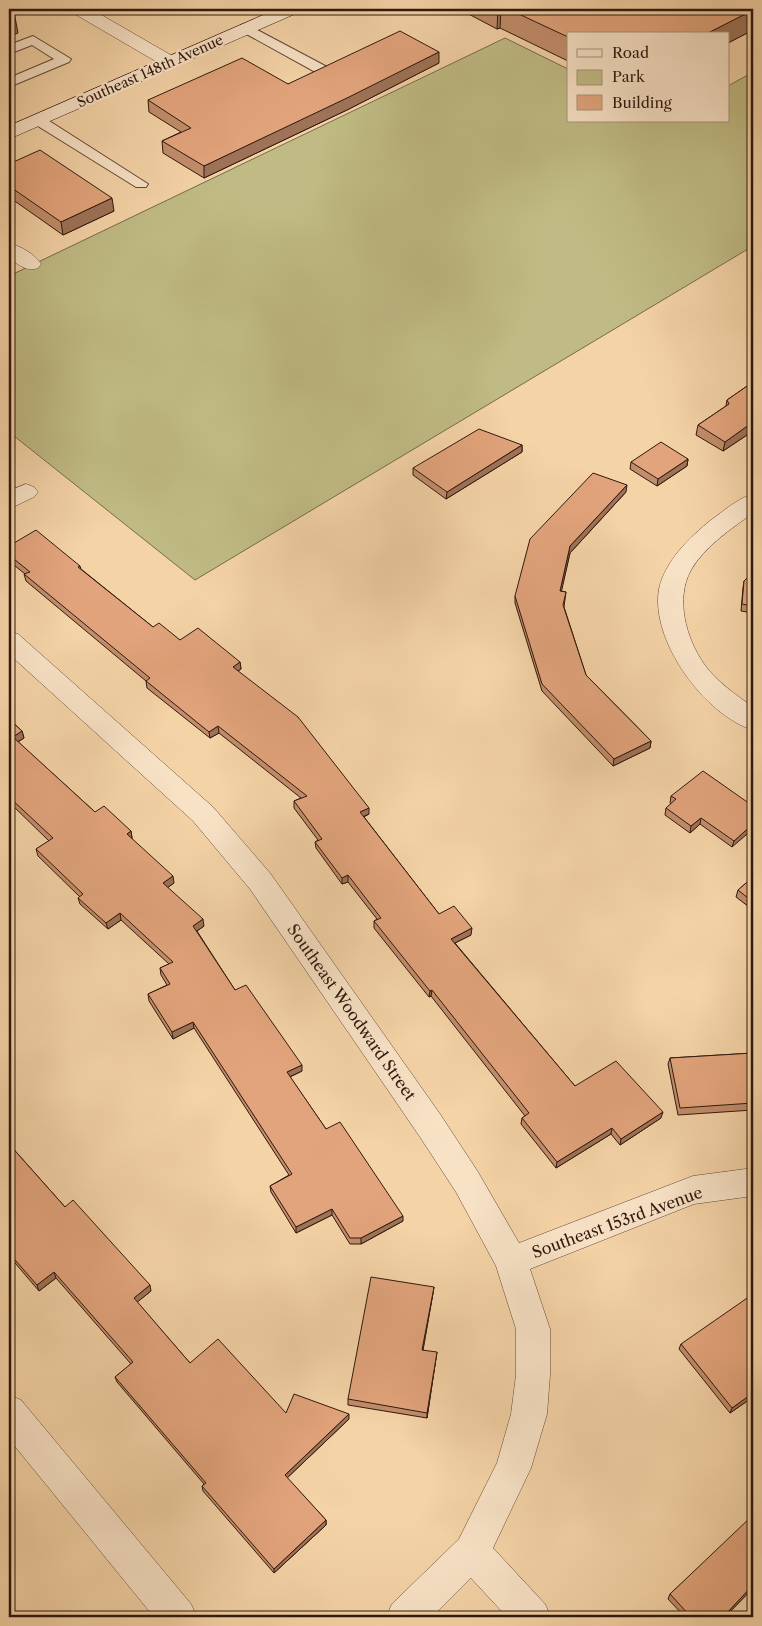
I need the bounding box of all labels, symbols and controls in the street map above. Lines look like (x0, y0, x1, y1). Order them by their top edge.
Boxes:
street label: Southeast 148th Avenue (74, 31, 226, 111)
legend (567, 32, 730, 122)
text: Road (612, 43, 649, 62)
text: Park (612, 67, 646, 86)
text: Building (612, 93, 672, 112)
street label: Southeast Woodward Street (283, 920, 421, 1104)
street label: Southeast 153rd Avenue (529, 1182, 705, 1262)

